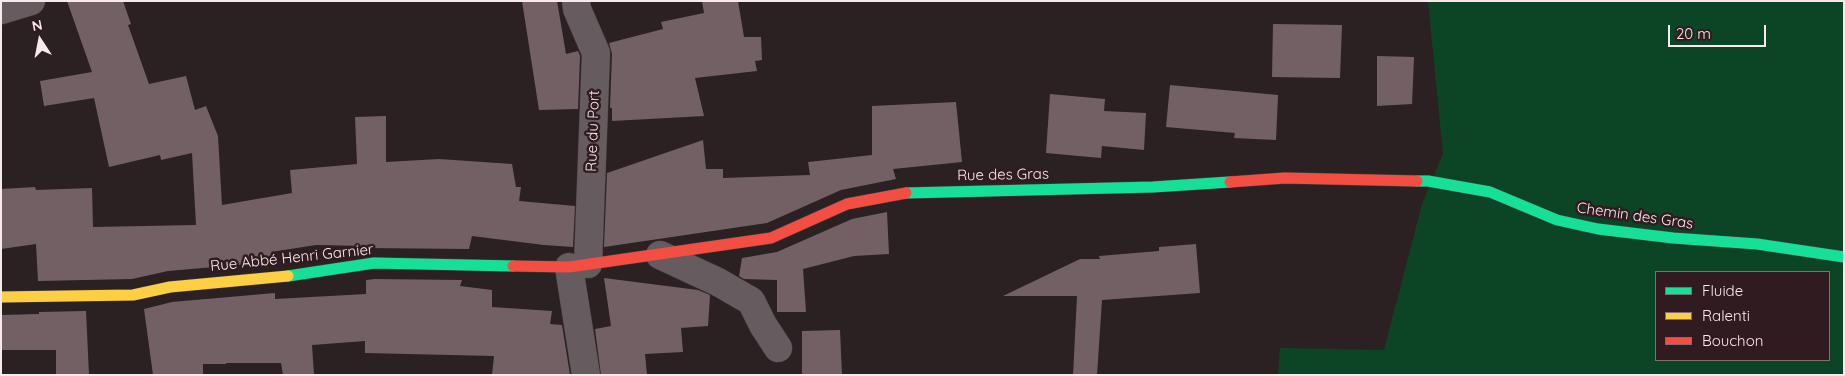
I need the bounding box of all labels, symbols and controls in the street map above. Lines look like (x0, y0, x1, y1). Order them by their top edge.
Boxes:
north arrow (15, 15, 65, 65)
text: N (30, 15, 44, 35)
scale bar (1670, 15, 1768, 47)
text: 20 m (1676, 24, 1711, 43)
street label: Rue du Port (583, 90, 603, 172)
street label: Rue des Gras (957, 165, 1049, 185)
street label: Chemin des Gras (1576, 199, 1694, 233)
street label: Rue Abbé Henri Garnier (209, 240, 375, 276)
legend (1655, 271, 1830, 361)
text: Fluide (1702, 281, 1743, 300)
text: Ralenti (1702, 306, 1750, 325)
text: Bouchon (1702, 331, 1763, 350)

